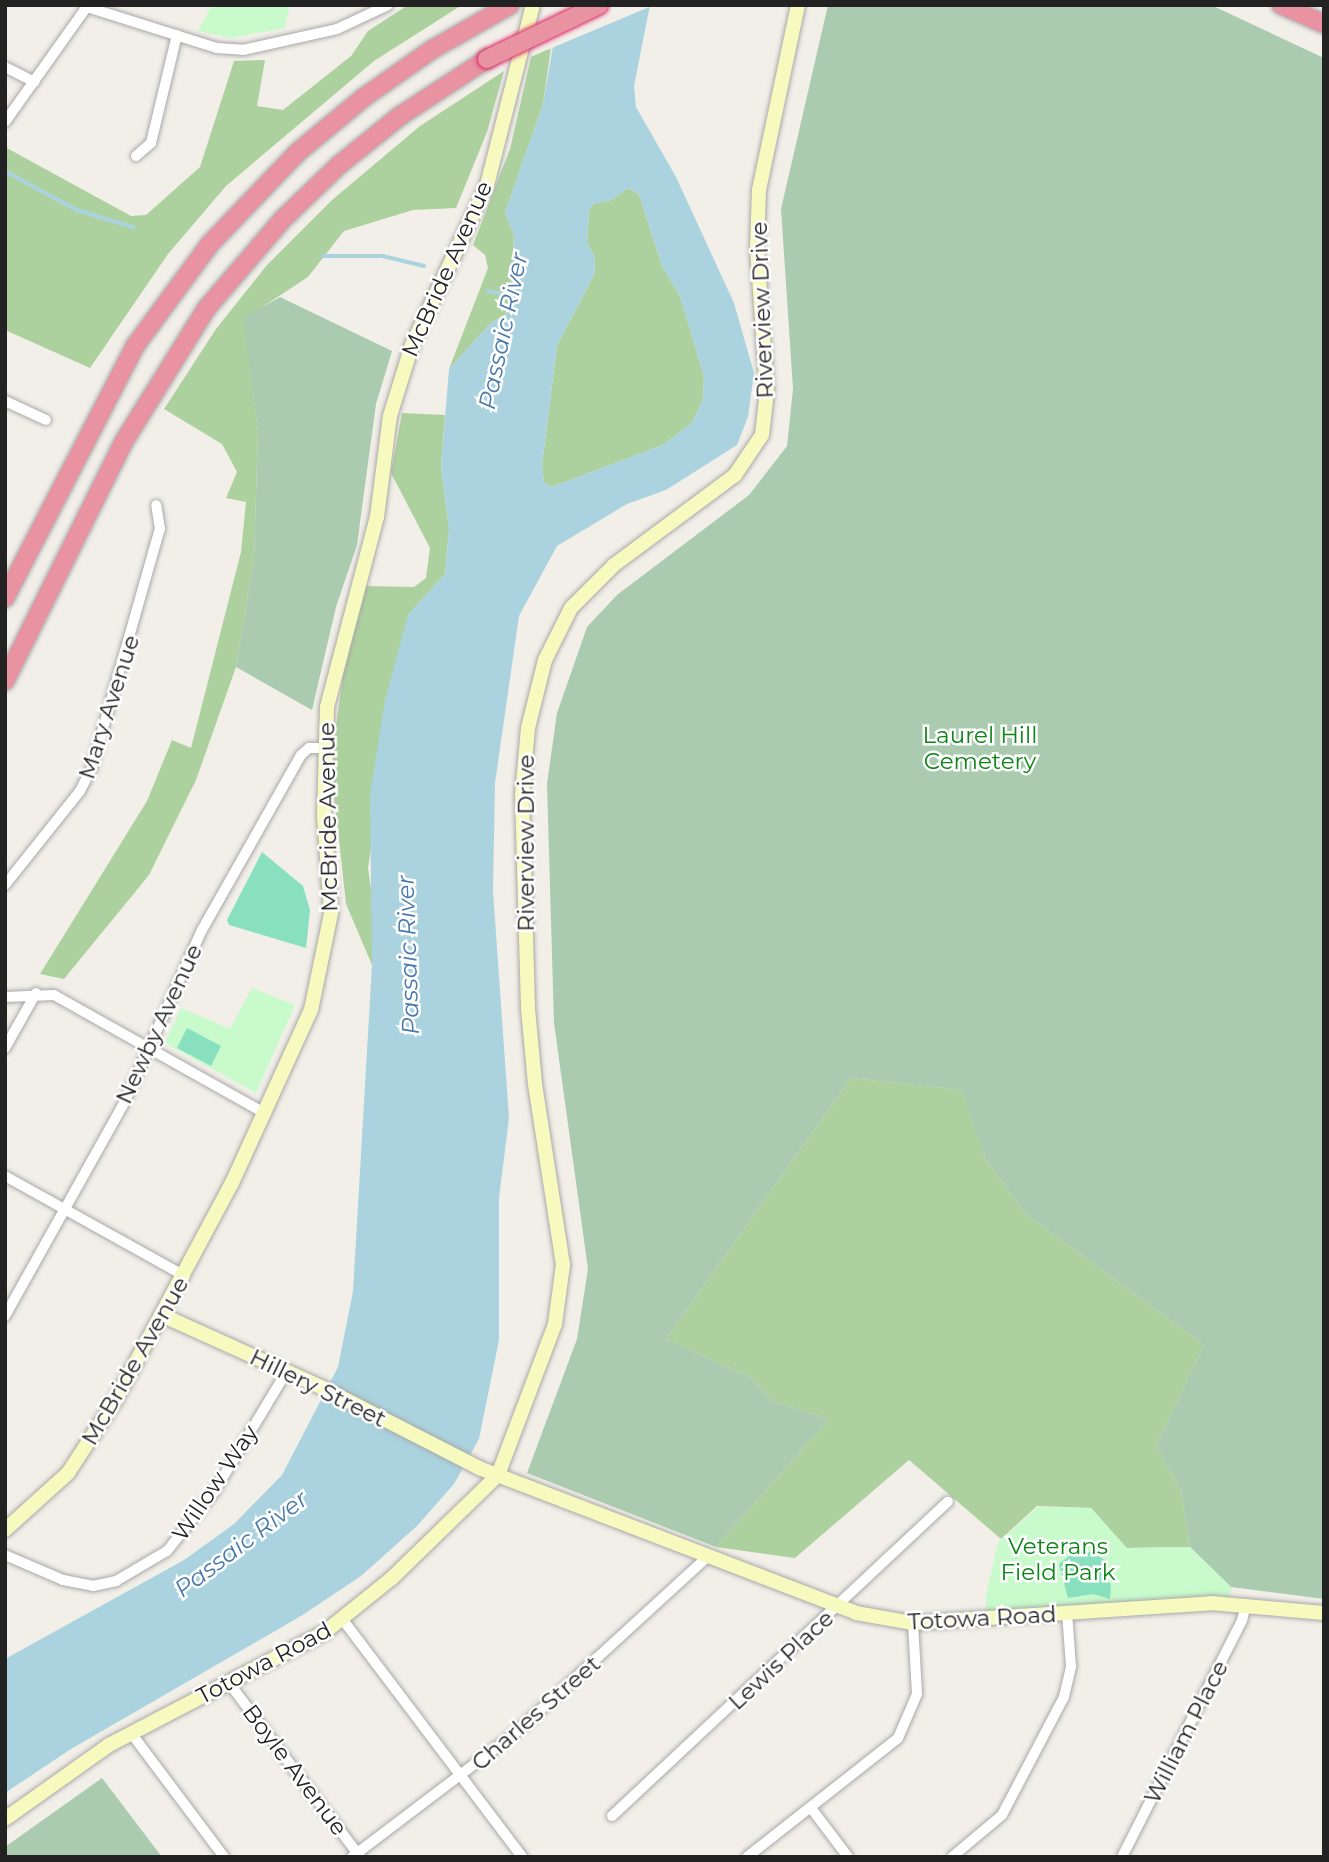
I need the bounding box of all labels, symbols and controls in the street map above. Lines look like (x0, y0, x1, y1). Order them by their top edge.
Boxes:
street label: McBride Avenue (396, 177, 498, 361)
street label: Riverview Drive (745, 221, 779, 399)
water label: Passaic River (472, 250, 534, 412)
street label: Mary Avenue (73, 631, 145, 783)
park label: Laurel Hill Cemetery (923, 721, 1037, 775)
street label: McBride Avenue (313, 722, 343, 912)
street label: Riverview Drive (512, 754, 540, 932)
water label: Passaic River (391, 875, 425, 1035)
street label: Newby Avenue (110, 940, 208, 1108)
street label: McBride Avenue (76, 1272, 194, 1450)
street label: Hillery Street (245, 1343, 391, 1433)
street label: Willow Way (166, 1420, 264, 1546)
water label: Passaic River (169, 1484, 313, 1604)
park label: Veterans Field Park (1001, 1532, 1115, 1586)
street label: Totowa Road (907, 1600, 1057, 1636)
street label: Lewis Place (723, 1604, 839, 1716)
street label: Totowa Road (192, 1616, 336, 1710)
street label: Charles Street (466, 1650, 606, 1776)
street label: William Place (1138, 1656, 1234, 1808)
street label: Boyle Avenue (237, 1699, 353, 1841)

